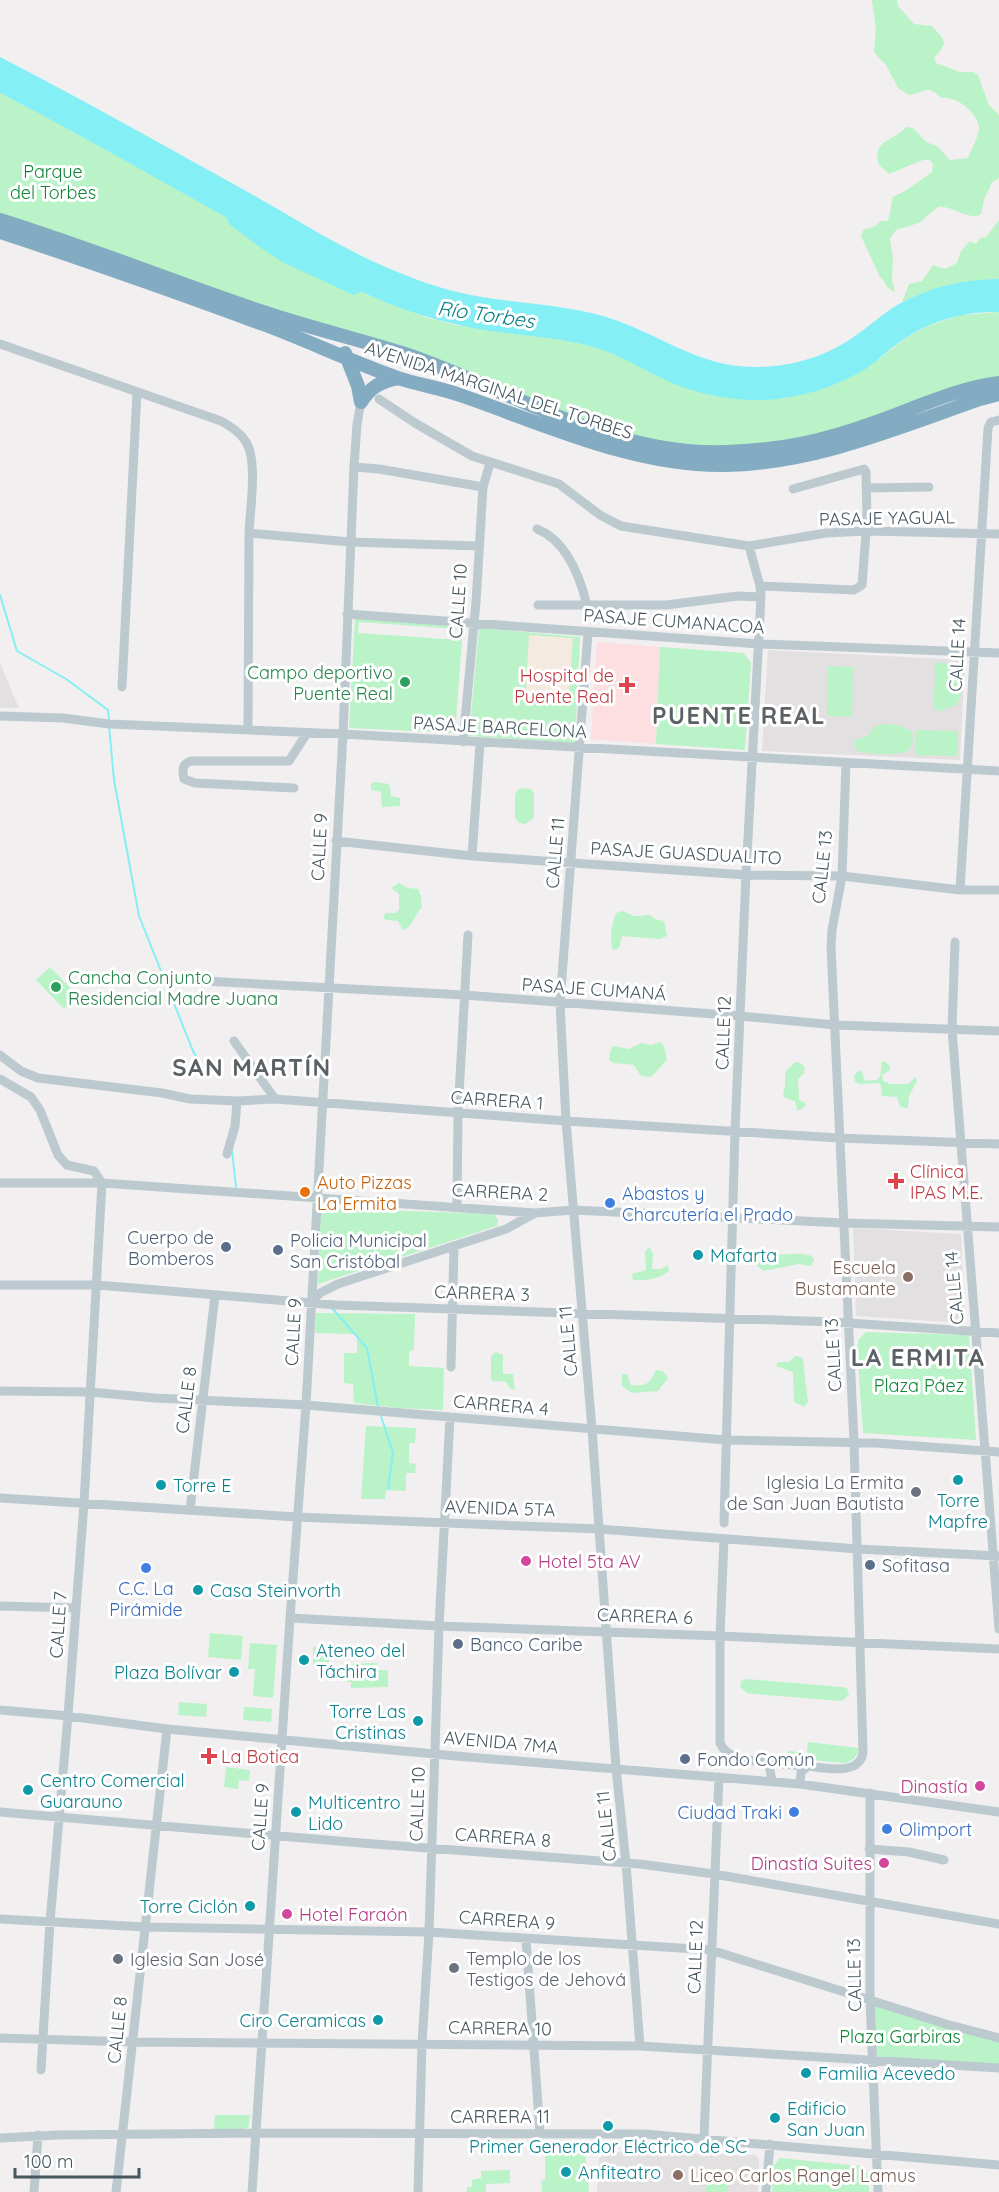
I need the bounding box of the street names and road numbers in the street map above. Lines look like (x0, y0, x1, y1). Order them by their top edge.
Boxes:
street label: AVENIDA MARGINAL DEL TORBES (362, 336, 636, 444)
street label: PASAJE YAGUAL (819, 505, 956, 531)
street label: CALLE 10 (444, 563, 472, 639)
street label: PASAJE CUMANACOA (583, 603, 766, 639)
street label: CALLE 14 (944, 618, 970, 692)
street label: PASAJE BARCELONA (413, 711, 588, 743)
street label: CALLE 9 (306, 813, 332, 881)
street label: CALLE 11 (540, 817, 570, 889)
street label: CALLE 13 (807, 829, 837, 905)
street label: PASAJE GUASDUALITO (590, 837, 782, 869)
street label: PASAJE CUMANÁ (521, 972, 667, 1006)
street label: CALLE 12 (710, 995, 736, 1071)
street label: CARRERA 1 (450, 1085, 544, 1115)
street label: CARRERA 2 (451, 1178, 549, 1206)
street label: CALLE 14 (939, 1250, 969, 1326)
street label: CARRERA 3 (434, 1280, 530, 1306)
street label: CALLE 9 (280, 1298, 306, 1366)
street label: CALLE 11 (553, 1305, 583, 1377)
street label: CALLE 13 (820, 1318, 846, 1392)
street label: CALLE 8 (170, 1365, 202, 1435)
street label: CARRERA 4 (452, 1389, 550, 1421)
street label: AVENIDA 5TA (444, 1495, 556, 1521)
street label: CALLE 7 (44, 1591, 72, 1659)
street label: CARRERA 6 (597, 1603, 694, 1629)
street label: AVENIDA 7MA (443, 1726, 560, 1758)
street label: CALLE 10 (404, 1766, 430, 1842)
street label: CALLE 9 (246, 1782, 274, 1852)
street label: CALLE 11 (591, 1789, 621, 1863)
street label: CARRERA 8 (454, 1822, 552, 1852)
street label: CARRERA 9 (458, 1905, 556, 1935)
street label: CALLE 12 (682, 1919, 708, 1995)
street label: CALLE 13 (842, 1938, 866, 2012)
street label: CALLE 8 (102, 1995, 132, 2065)
street label: CARRERA 10 (448, 2016, 552, 2040)
street label: CARRERA 11 (450, 2105, 550, 2128)

